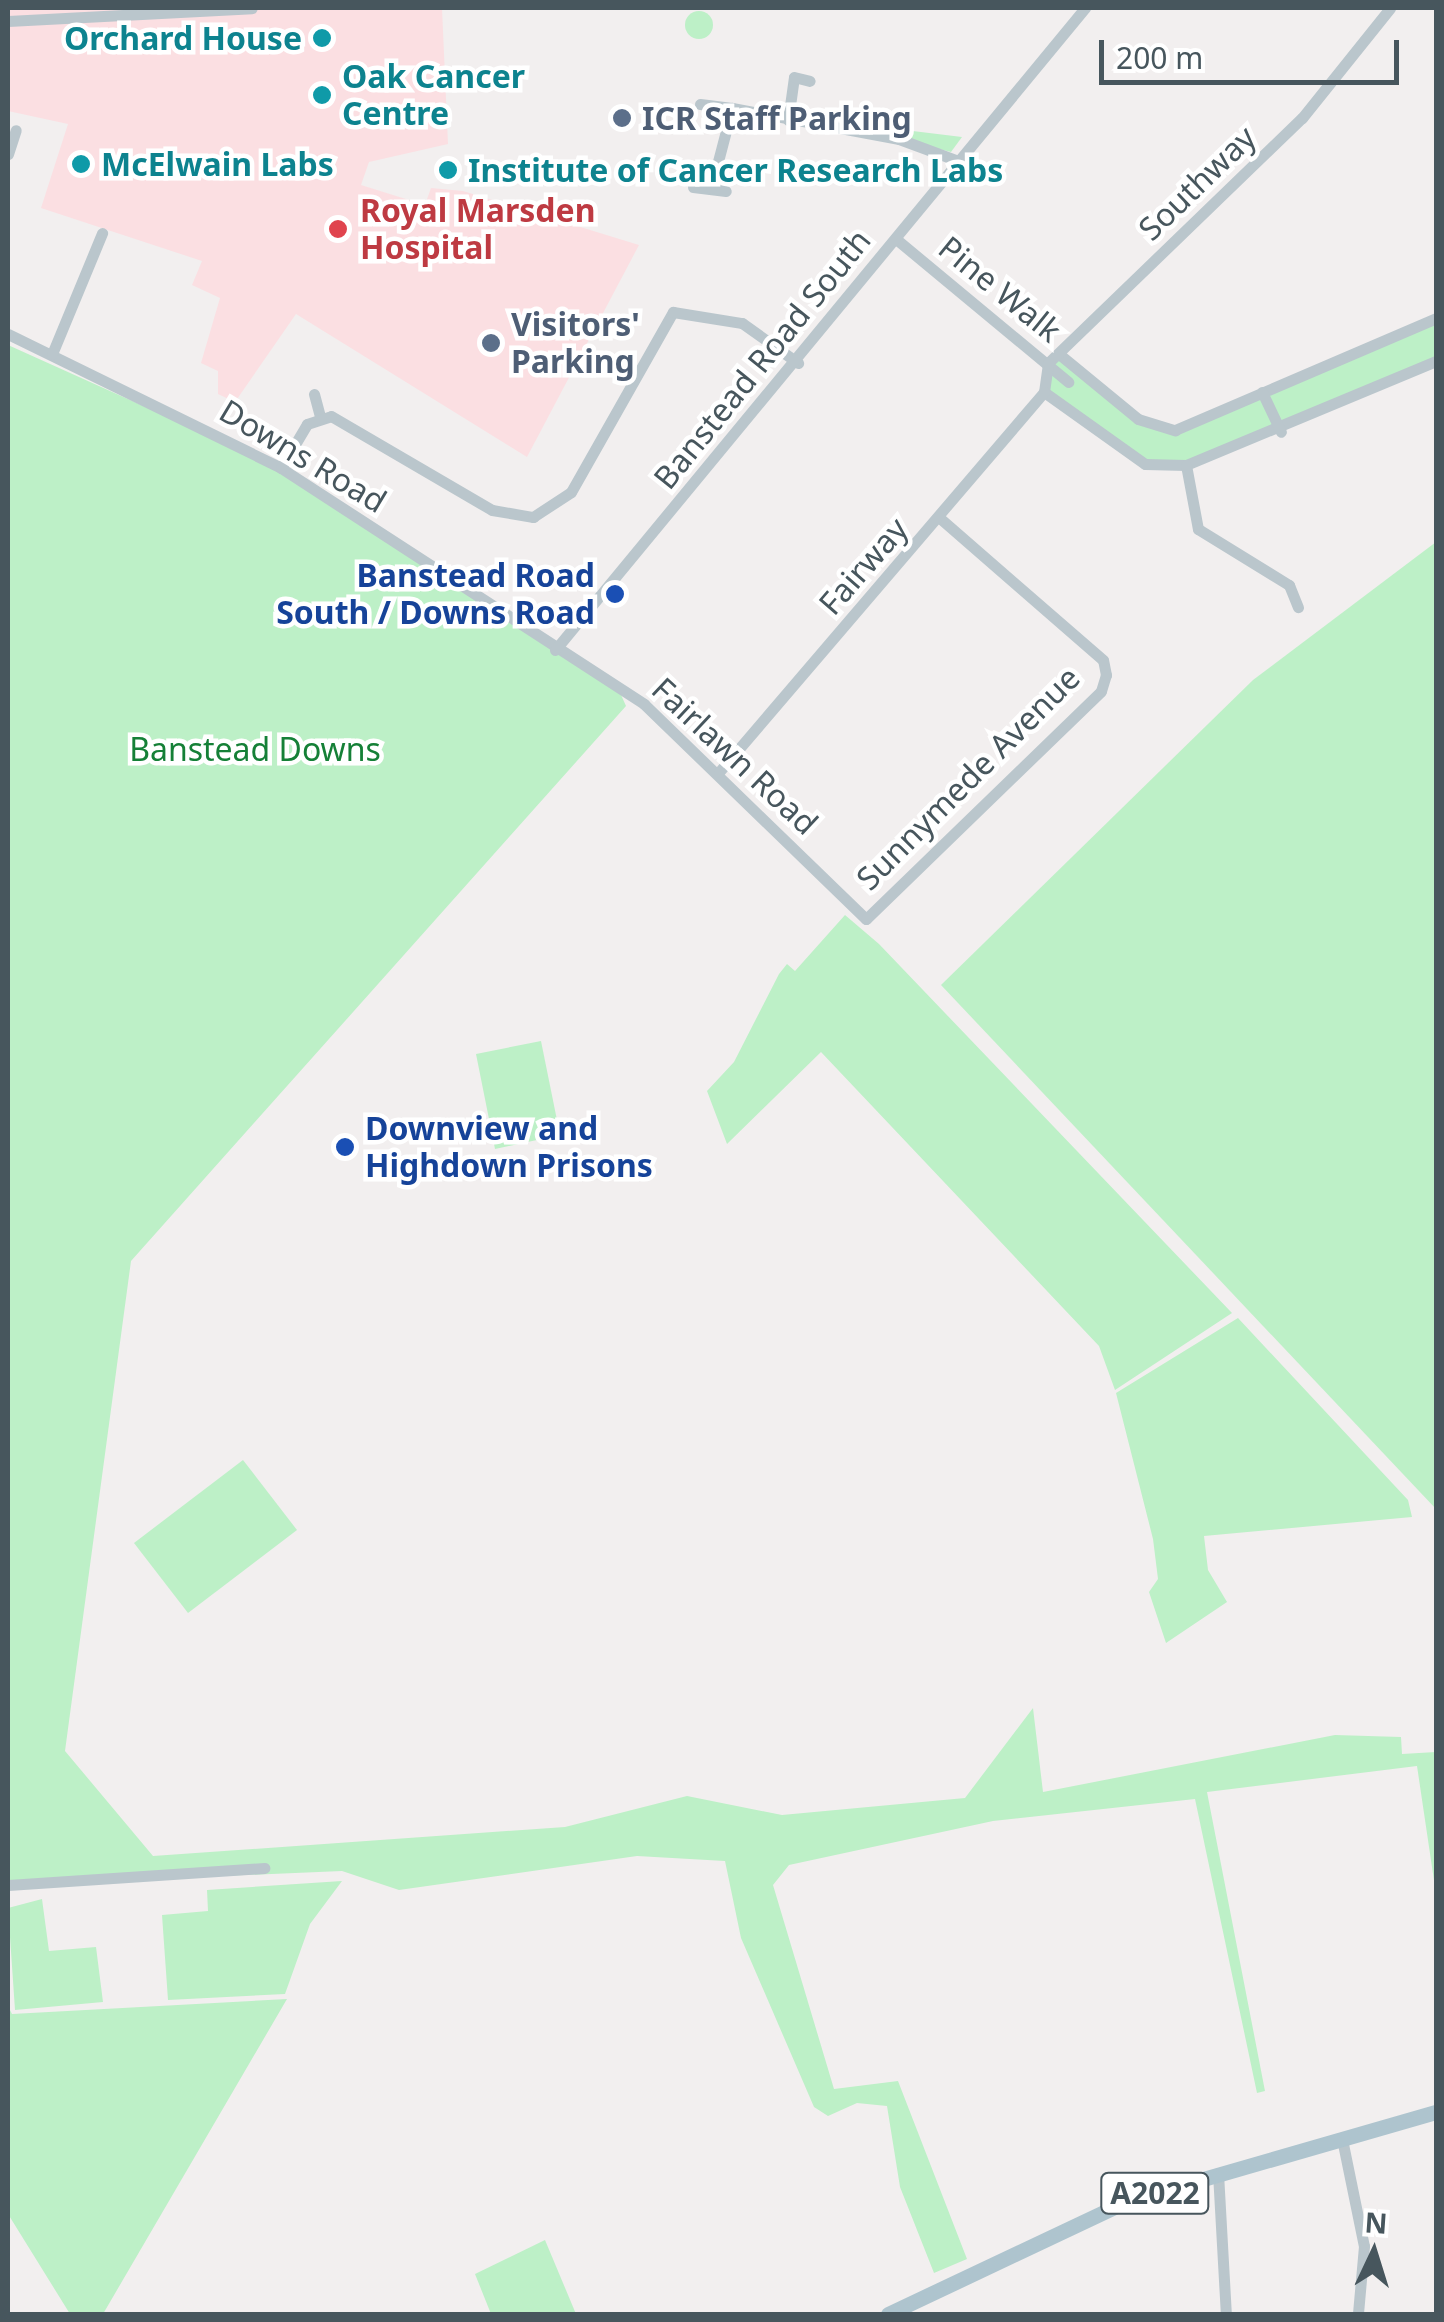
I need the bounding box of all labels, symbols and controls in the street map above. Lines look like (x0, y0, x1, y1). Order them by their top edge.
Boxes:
place label: Orchard House (64, 19, 302, 57)
scale bar (1104, 20, 1404, 82)
marker: Orchard House (311, 27, 333, 49)
text: 200 m (1116, 37, 1203, 78)
place label: Oak Cancer Centre (342, 58, 525, 133)
marker: Oak Cancer Centre (311, 84, 333, 106)
place label: ICR Staff Parking (642, 99, 912, 137)
marker: ICR Staff Parking (611, 107, 633, 129)
street label: Southway (1131, 118, 1263, 248)
place label: McElwain Labs (101, 145, 334, 183)
place label: Institute of Cancer Research Labs (468, 151, 1003, 189)
marker: McElwain Labs (70, 153, 92, 175)
marker: Institute of Cancer Research Labs (437, 159, 459, 181)
place label: Royal Marsden Hospital (360, 192, 595, 267)
marker: Royal Marsden Hospital (325, 216, 351, 242)
street label: Banstead Road South (646, 222, 878, 496)
street label: Pine Walk (931, 228, 1069, 350)
place label: Visitors' Parking (511, 306, 640, 381)
marker: Visitors' Parking (480, 332, 502, 354)
street label: Downs Road (213, 391, 393, 521)
street label: Fairway (811, 510, 915, 622)
place label: Banstead Road South / Downs Road (276, 557, 595, 632)
marker: Banstead Road South / Downs Road (604, 583, 626, 605)
street label: Sunnymede Avenue (849, 659, 1087, 897)
street label: Fairlawn Road (644, 670, 826, 842)
park label: Banstead Downs (129, 730, 381, 768)
place label: Downview and Highdown Prisons (365, 1110, 653, 1185)
marker: Downview and Highdown Prisons (334, 1136, 356, 1158)
road number: A2022 (1100, 2168, 1210, 2218)
north arrow (1324, 2202, 1424, 2302)
text: N (1363, 2202, 1389, 2242)

